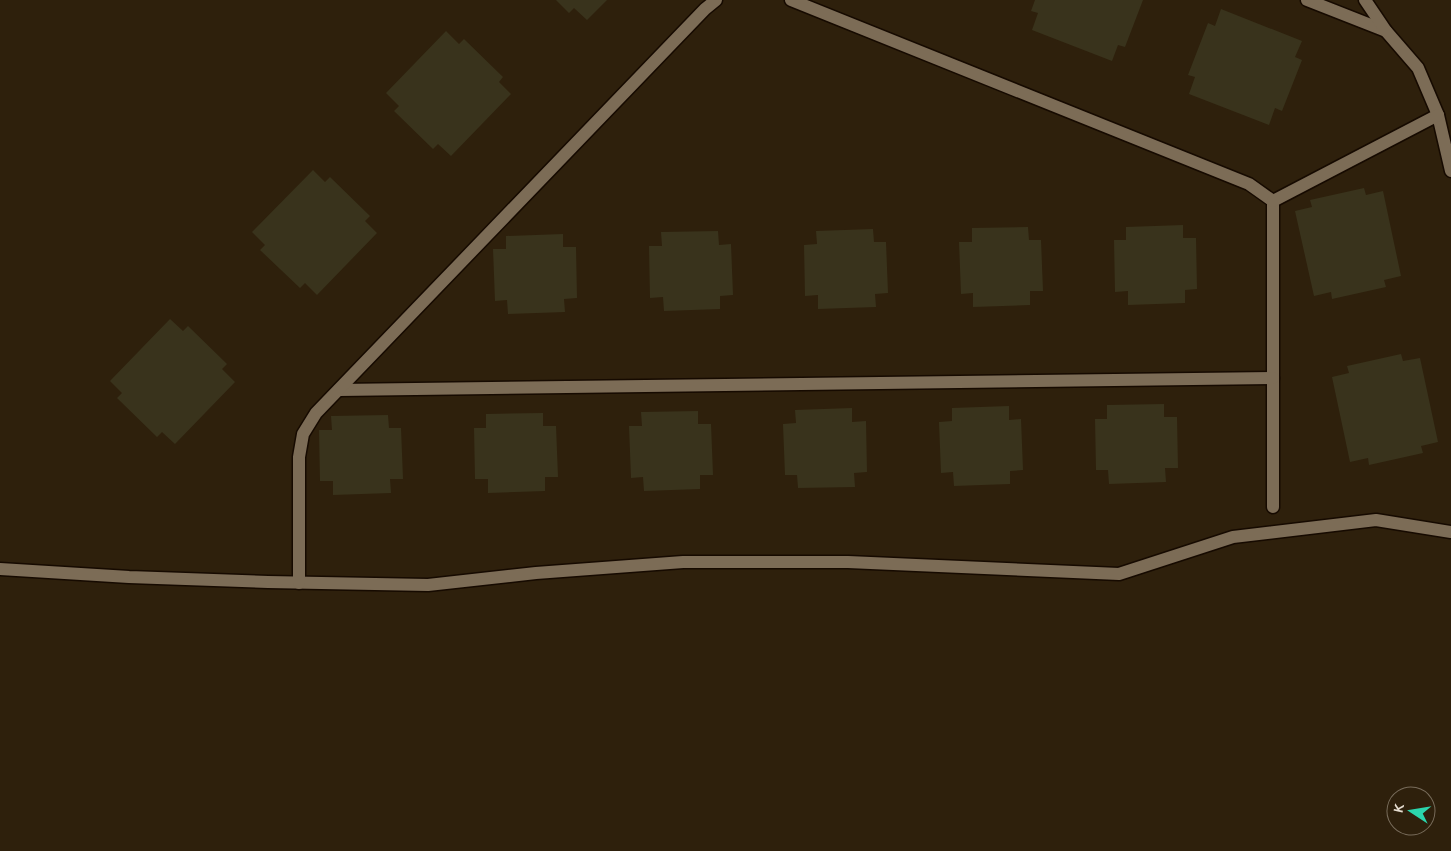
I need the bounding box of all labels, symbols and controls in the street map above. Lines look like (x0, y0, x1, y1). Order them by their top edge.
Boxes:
north arrow (1386, 786, 1436, 836)
text: K (1390, 801, 1408, 815)

